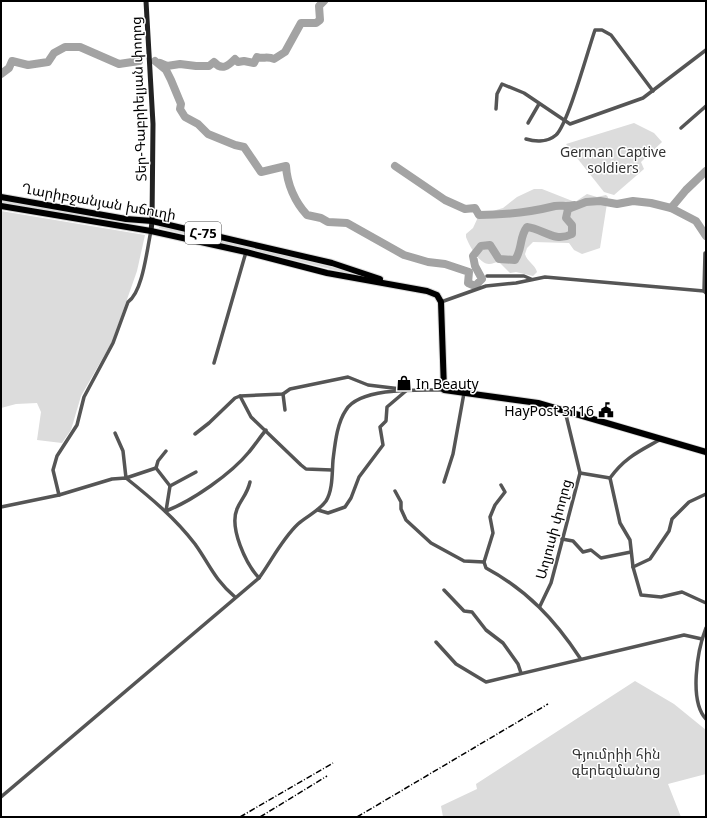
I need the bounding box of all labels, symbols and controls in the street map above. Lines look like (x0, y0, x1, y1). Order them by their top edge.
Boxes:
street label: Տեր-Գաբրիելյան փողոց (126, 16, 150, 182)
park label: German Captive soldiers (560, 142, 666, 177)
street label: Ղարիբջանյան խճուղի (20, 178, 178, 224)
road number: Հ-75 (185, 222, 221, 244)
shop icon: In Beauty (395, 374, 413, 392)
place label: In Beauty (416, 374, 480, 393)
place label: HayPost 3116 (504, 401, 594, 420)
public building icon: HayPost 3116 (597, 401, 615, 419)
street label: Աղյուսի փողոց (530, 477, 576, 581)
park label: Գյումրիի հին գերեզմանոց (572, 744, 660, 779)

